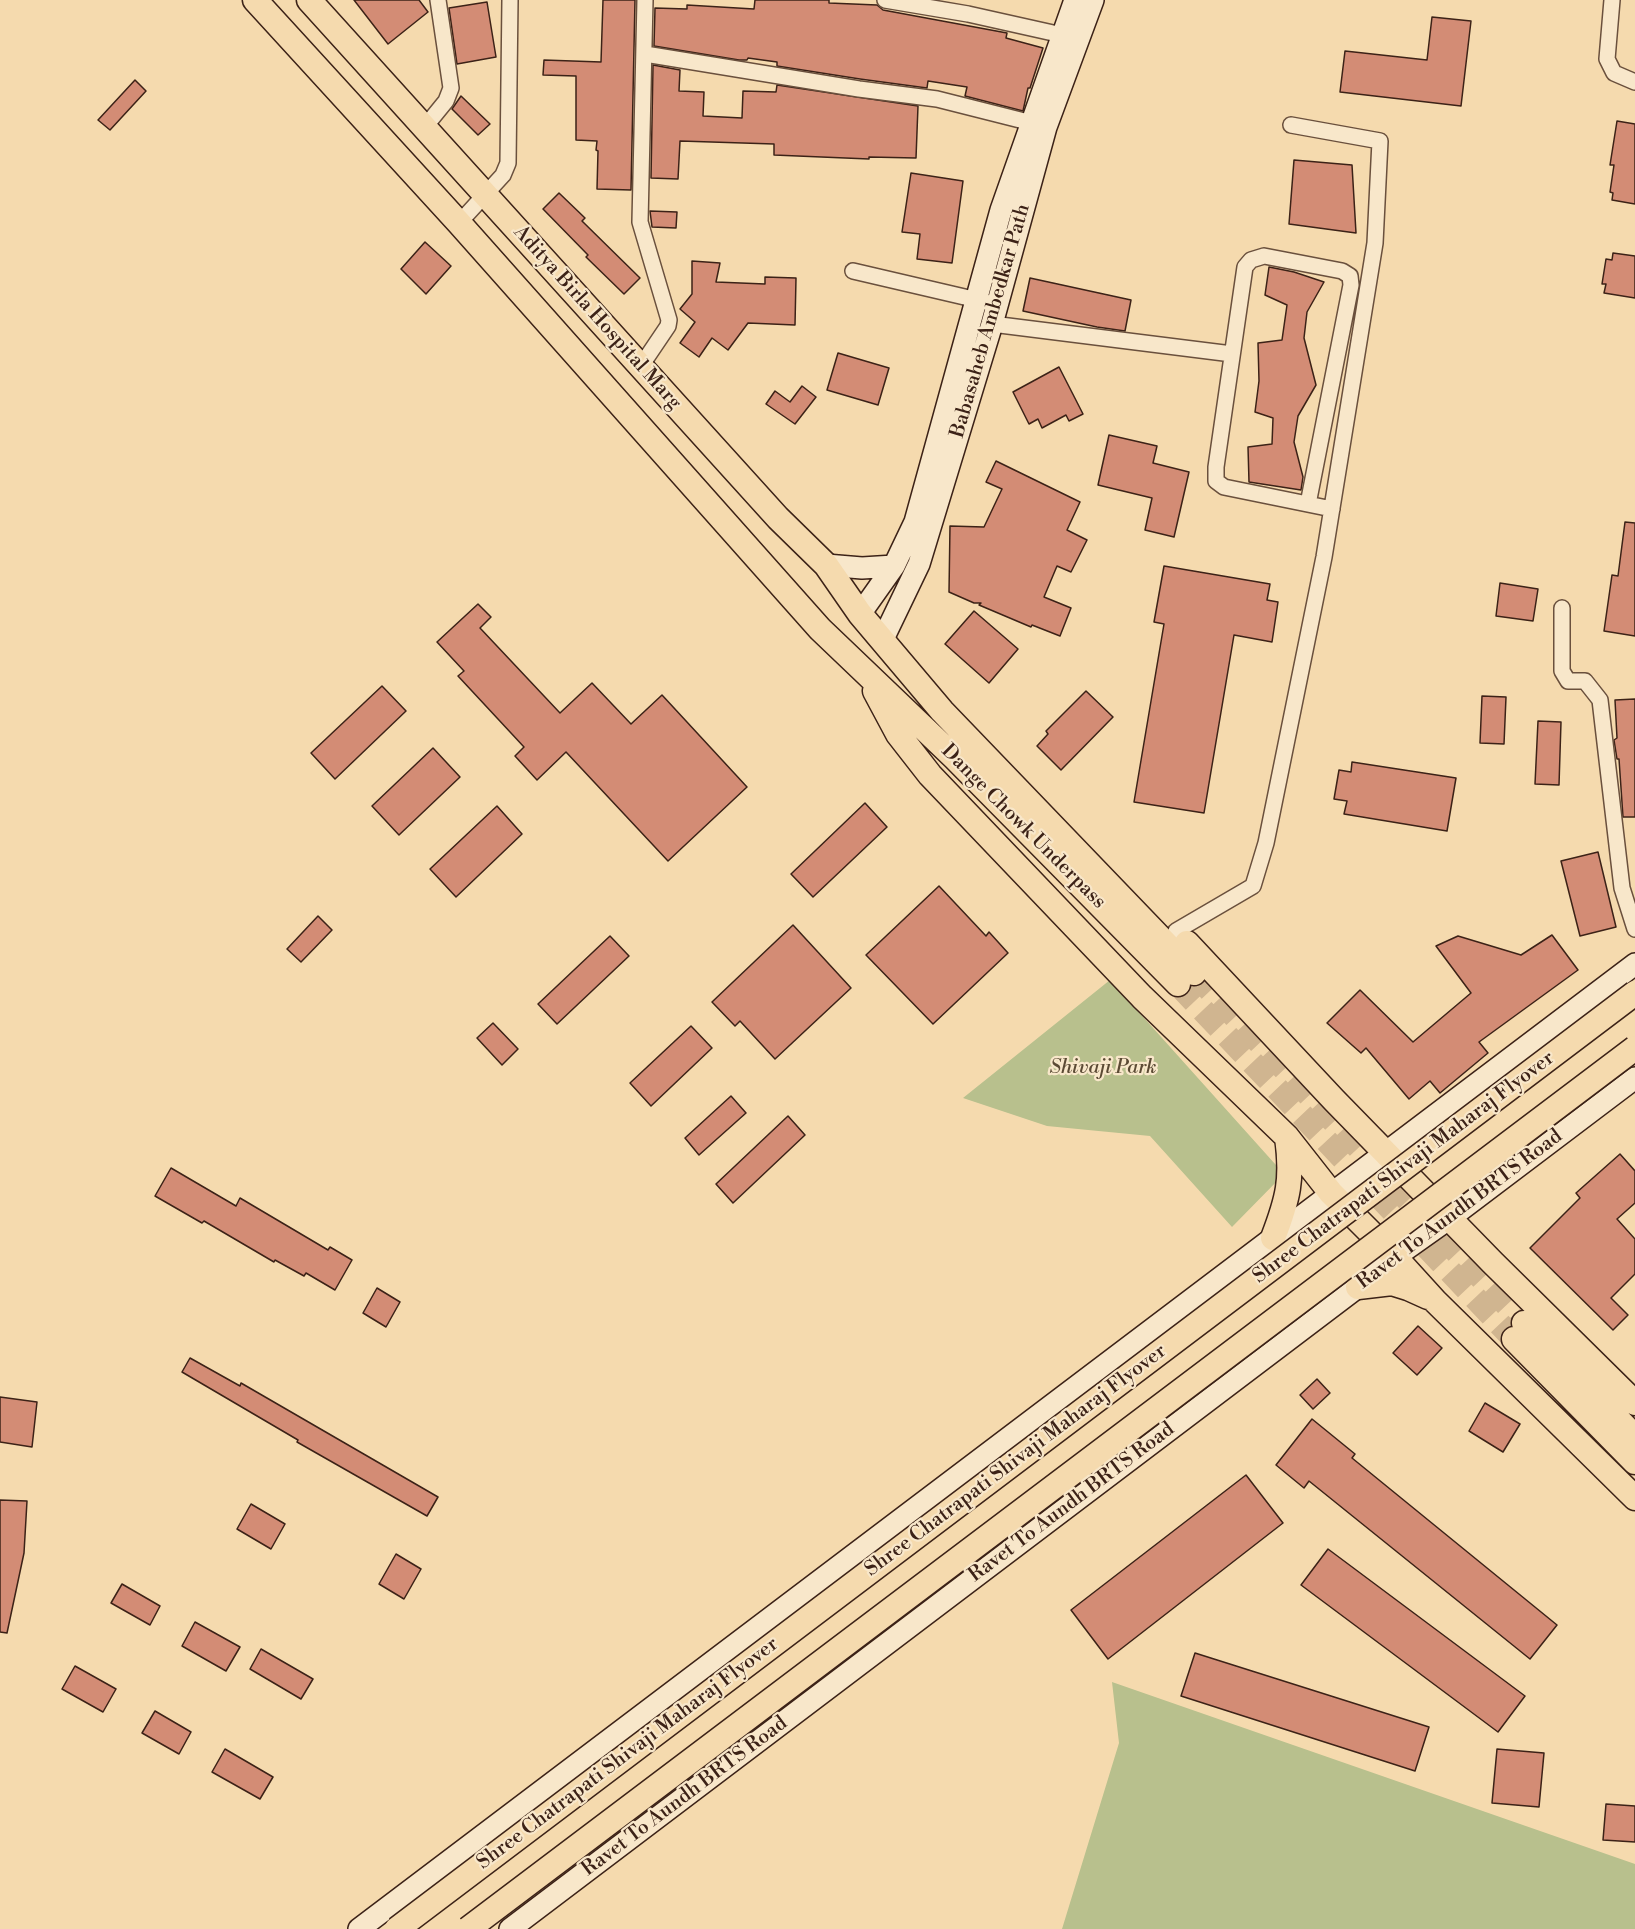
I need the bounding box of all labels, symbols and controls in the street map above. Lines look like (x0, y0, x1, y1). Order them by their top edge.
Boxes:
street label: Babasaheb Ambedkar Path (946, 201, 1036, 441)
street label: Aditya Birla Hospital Marg (508, 221, 686, 415)
street label: Dange Chowk Underpass (936, 740, 1110, 914)
street label: Shree Chatrapati Shivaji Maharaj Flyover (1249, 1047, 1559, 1289)
park label: Shivaji Park (1049, 1056, 1157, 1080)
street label: Ravet To Aundh BRTS Road (1353, 1125, 1567, 1295)
street label: Shree Chatrapati Shivaji Maharaj Flyover (861, 1340, 1171, 1582)
street label: Ravet To Aundh BRTS Road (965, 1418, 1179, 1588)
street label: Shree Chatrapati Shivaji Maharaj Flyover (473, 1633, 783, 1875)
street label: Ravet To Aundh BRTS Road (578, 1712, 792, 1882)

